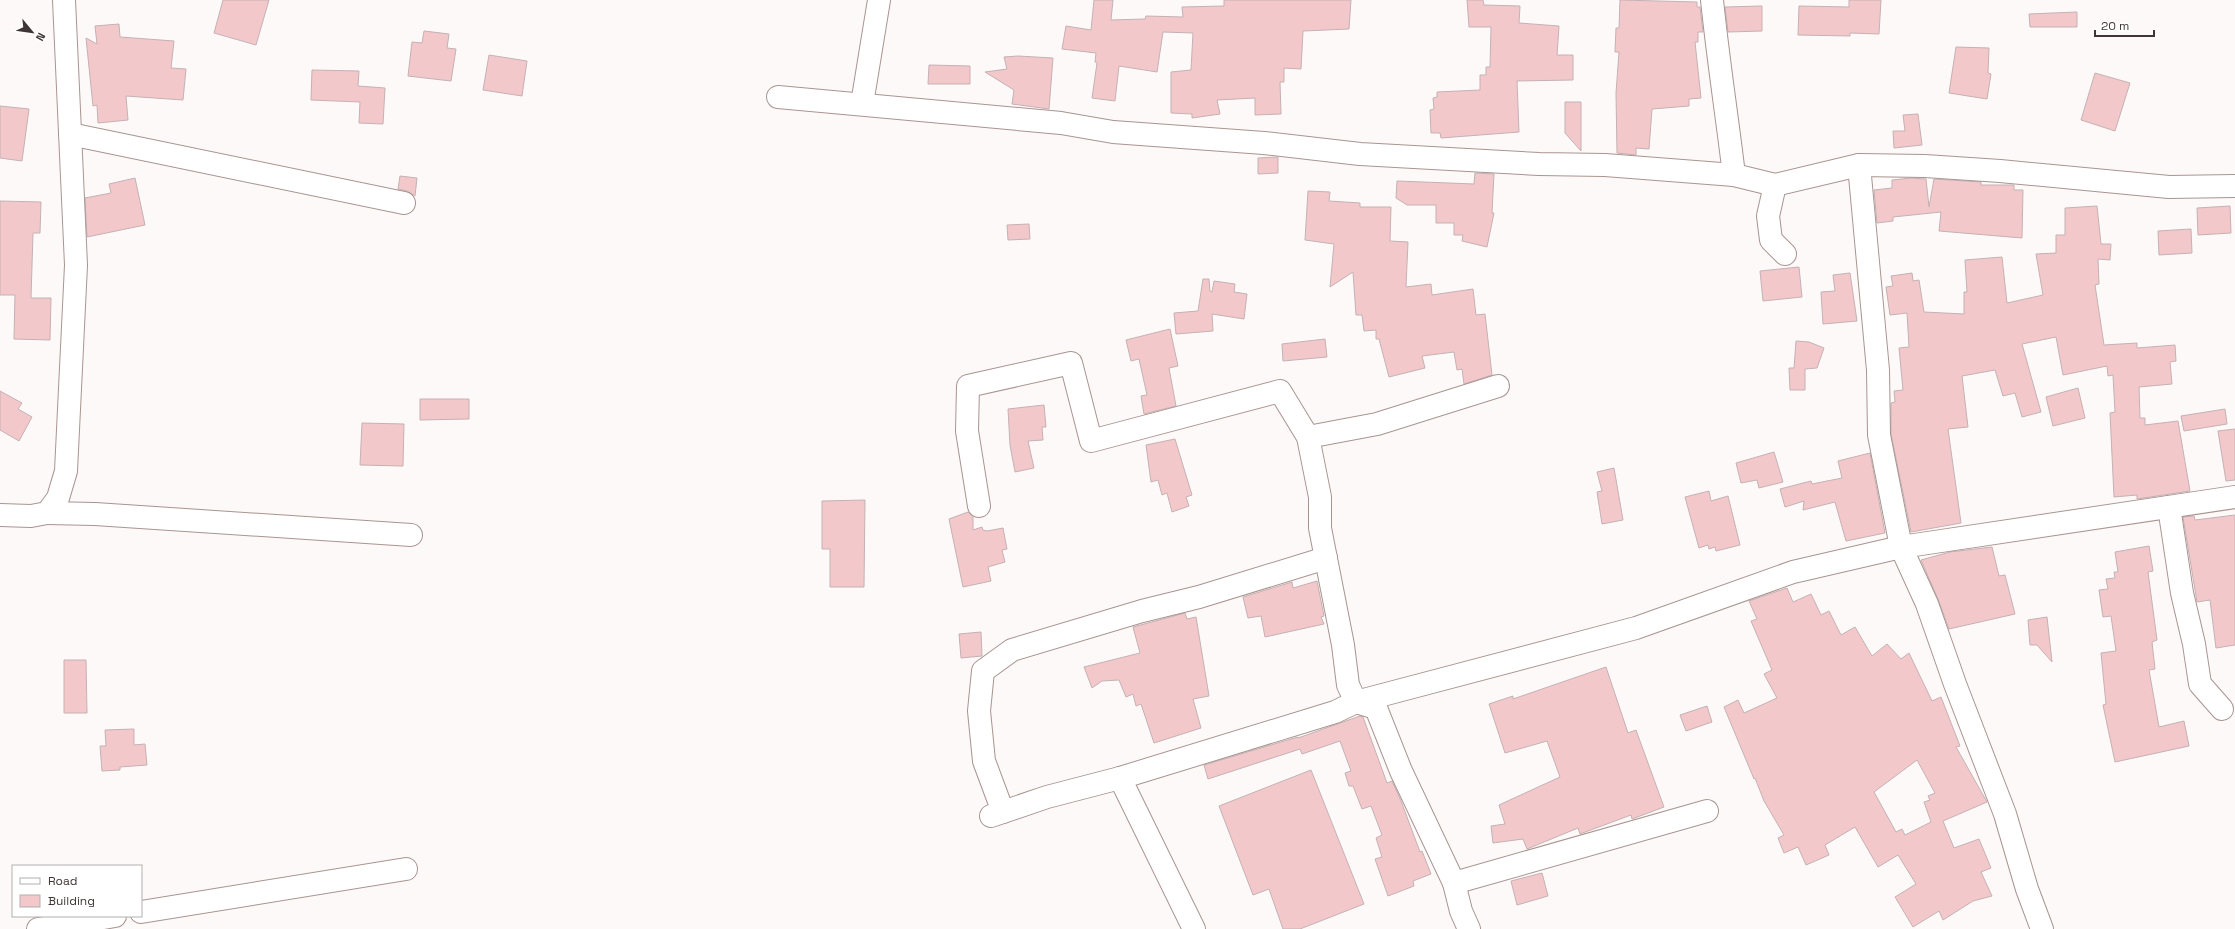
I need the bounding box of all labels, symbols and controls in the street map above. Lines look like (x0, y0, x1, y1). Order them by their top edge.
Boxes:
north arrow (12, 12, 52, 52)
scale bar (2095, 12, 2154, 38)
text: 20 m (2101, 18, 2129, 34)
text: N (33, 30, 49, 43)
legend (12, 865, 142, 917)
text: Road (48, 873, 77, 889)
text: Building (48, 893, 95, 909)

